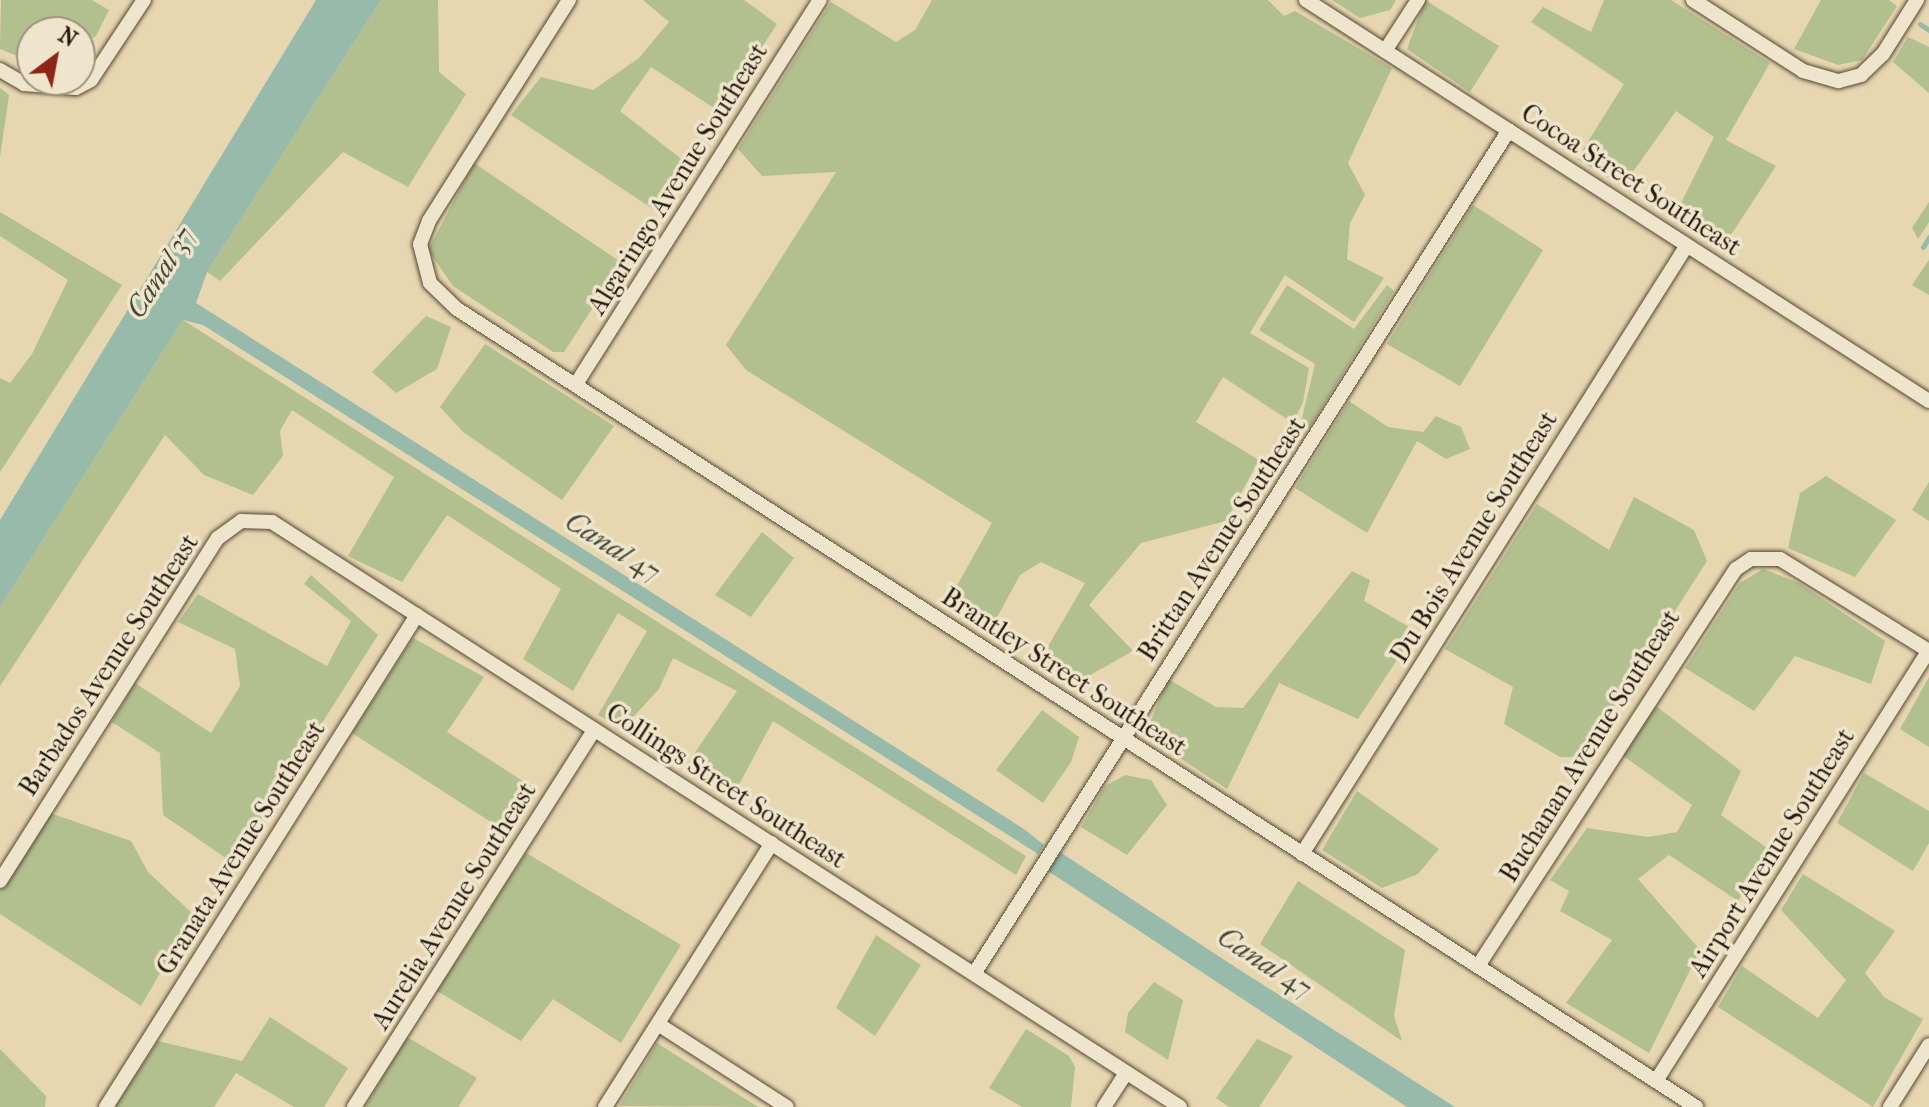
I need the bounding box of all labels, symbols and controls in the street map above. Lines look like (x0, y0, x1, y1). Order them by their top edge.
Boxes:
north arrow (16, 16, 96, 96)
text: N (54, 22, 82, 53)
street label: Algaringo Avenue Southeast (582, 37, 774, 321)
street label: Cocoa Street Southeast (1515, 97, 1747, 263)
water label: Canal 37 (119, 220, 203, 324)
street label: Du Bois Avenue Southeast (1384, 405, 1564, 669)
street label: Brittan Avenue Southeast (1131, 411, 1313, 667)
water label: Canal 47 (559, 505, 667, 589)
street label: Barbados Avenue Southeast (13, 528, 205, 802)
street label: Brantley Street Southeast (936, 581, 1192, 763)
street label: Buchanan Avenue Southeast (1493, 604, 1687, 888)
street label: Collings Street Southeast (600, 697, 852, 875)
street label: Granata Avenue Southeast (150, 715, 332, 981)
street label: Airport Avenue Southeast (1683, 723, 1861, 983)
street label: Aurelia Avenue Southeast (365, 777, 543, 1035)
water label: Canal 47 (1211, 920, 1319, 1006)

